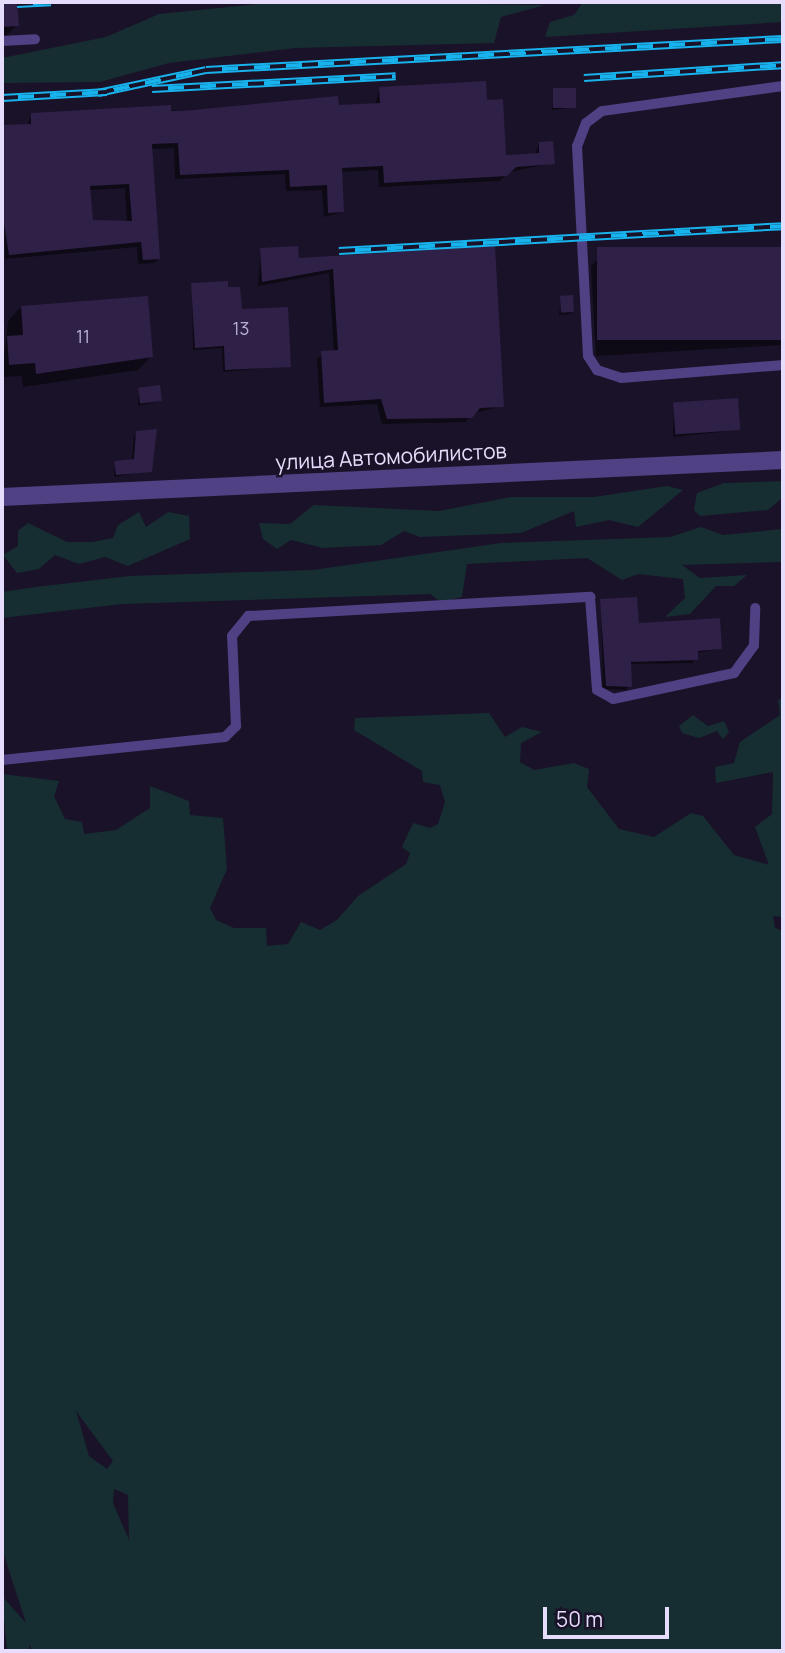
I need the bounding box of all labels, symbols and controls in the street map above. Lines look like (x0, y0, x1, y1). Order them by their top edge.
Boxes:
house number: 13 (233, 317, 249, 339)
house number: 11 (76, 325, 90, 347)
street label: улица Автомобилистов (275, 437, 507, 475)
scale bar (547, 1594, 673, 1638)
text: 50 m (556, 1605, 603, 1633)

